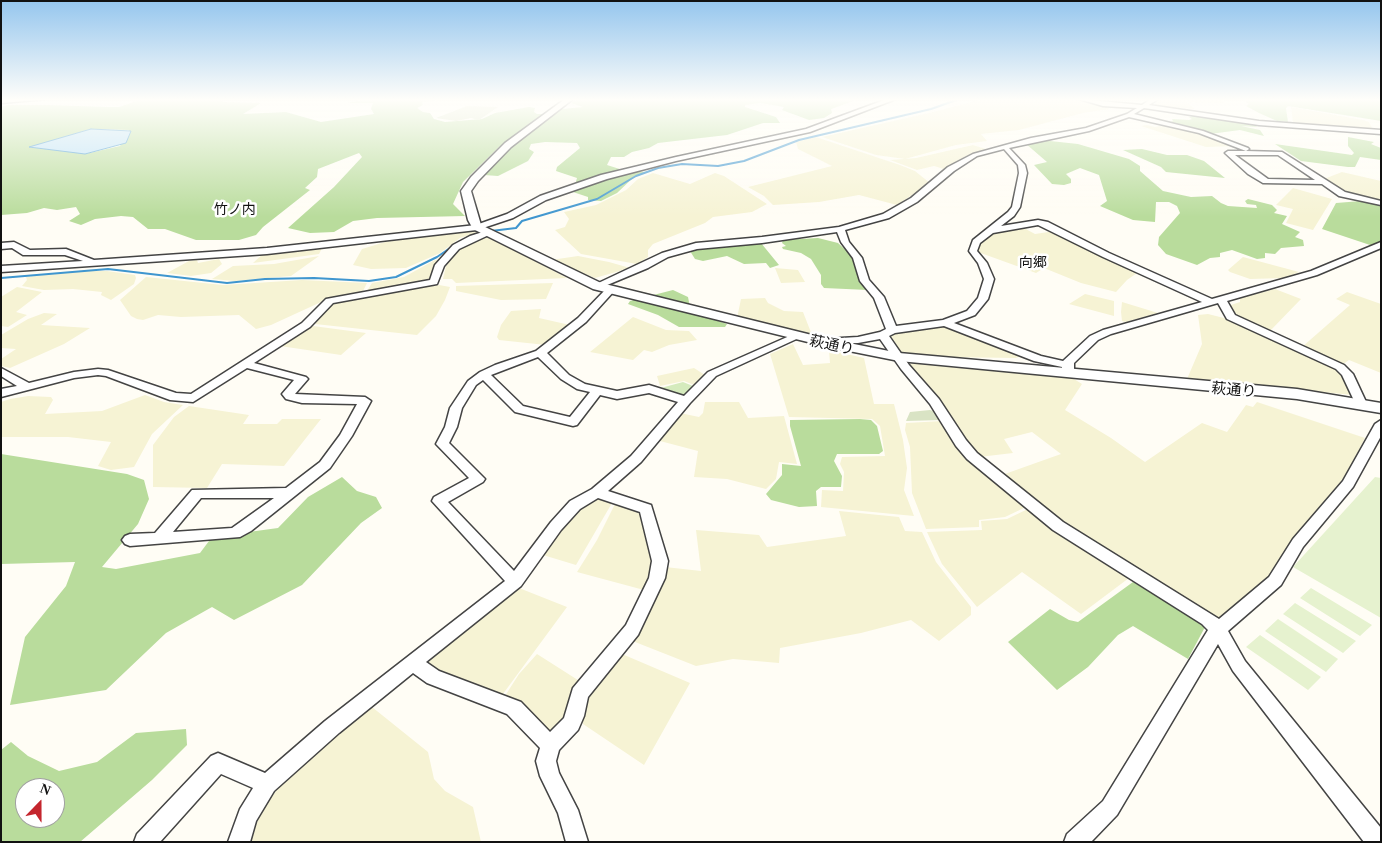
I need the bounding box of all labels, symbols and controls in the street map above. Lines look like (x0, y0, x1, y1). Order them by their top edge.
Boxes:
district label: 竹ノ内 (214, 201, 256, 217)
district label: 向郷 (1019, 254, 1047, 270)
street label: 萩通り (808, 331, 856, 357)
street label: 萩通り (1211, 378, 1257, 400)
north arrow (15, 778, 65, 828)
text: N (38, 781, 53, 798)

